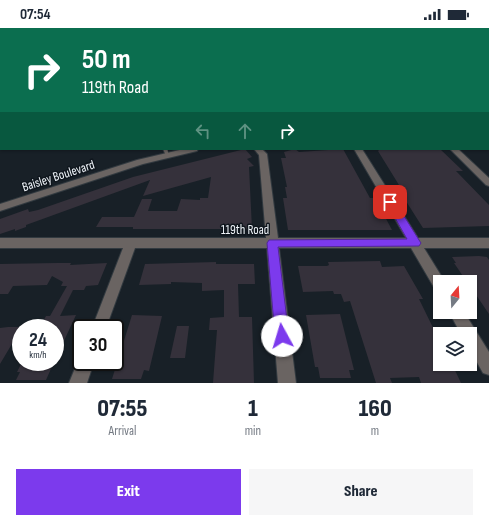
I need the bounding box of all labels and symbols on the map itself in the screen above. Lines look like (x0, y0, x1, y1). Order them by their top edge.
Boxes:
street label: Baisley Boulevard (20, 157, 97, 195)
pin (373, 185, 407, 219)
street label: 119th Road (221, 222, 269, 238)
north arrow (433, 275, 477, 319)
position arrow (261, 315, 303, 357)
speed limit sign: 30 (72, 319, 124, 371)

